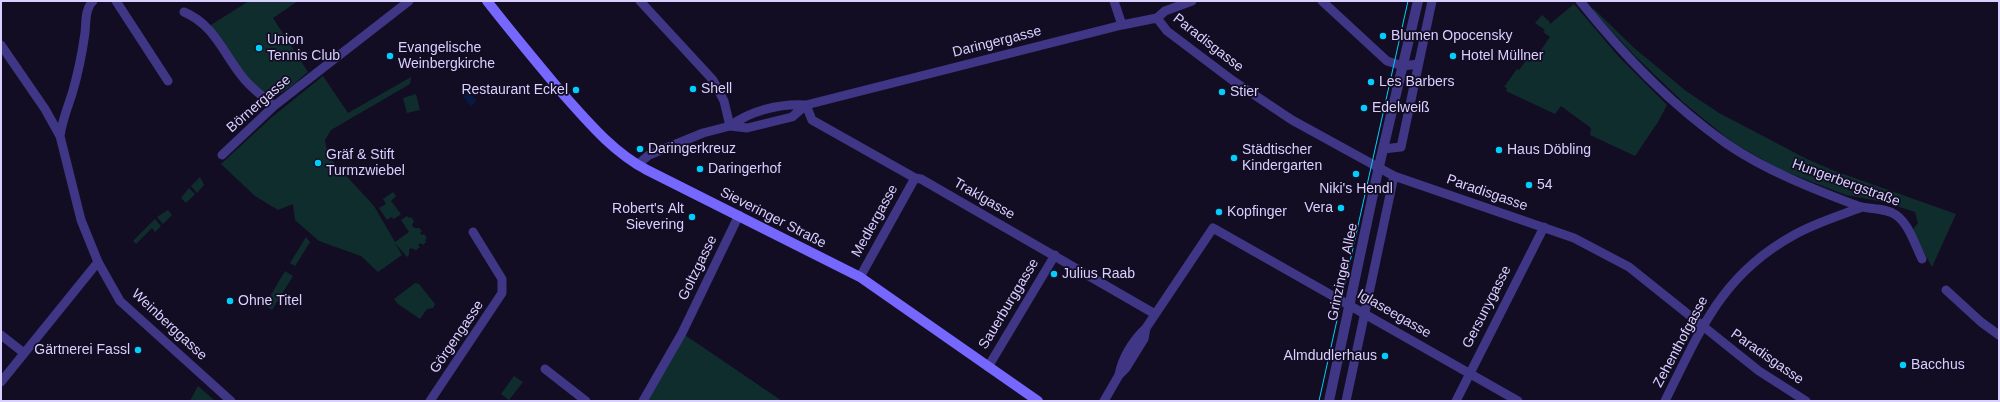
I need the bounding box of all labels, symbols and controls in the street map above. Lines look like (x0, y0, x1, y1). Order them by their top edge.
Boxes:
street label: Paradisgasse (1169, 10, 1247, 76)
street label: Daringergasse (951, 23, 1043, 61)
place label: Blumen Opocensky (1391, 28, 1512, 44)
marker: Blumen Opocensky (1378, 31, 1388, 41)
place label: Union Tennis Club (267, 32, 340, 64)
place label: Evangelische Weinbergkirche (398, 40, 495, 72)
marker: Union Tennis Club (254, 43, 264, 53)
place label: Hotel Müllner (1461, 48, 1543, 64)
marker: Evangelische Weinbergkirche (385, 51, 395, 61)
marker: Hotel Müllner (1448, 51, 1458, 61)
street label: Börnergasse (224, 72, 294, 136)
place label: Les Barbers (1379, 74, 1454, 90)
marker: Les Barbers (1366, 77, 1376, 87)
place label: Shell (701, 81, 732, 97)
place label: Restaurant Eckel (461, 82, 568, 98)
marker: Shell (688, 84, 698, 94)
place label: Stier (1230, 84, 1259, 100)
marker: Restaurant Eckel (571, 85, 581, 95)
marker: Stier (1217, 87, 1227, 97)
place label: Edelweiß (1372, 100, 1430, 116)
marker: Edelweiß (1359, 103, 1369, 113)
place label: Daringerkreuz (648, 141, 736, 157)
place label: Städtischer Kindergarten (1242, 142, 1322, 174)
place label: Haus Döbling (1507, 142, 1591, 158)
marker: Daringerkreuz (635, 144, 645, 154)
marker: Haus Döbling (1494, 145, 1504, 155)
place label: Gräf & Stift Turmzwiebel (326, 147, 405, 180)
marker: Städtischer Kindergarten (1229, 153, 1239, 163)
street label: Hungerbergstraße (1790, 156, 1902, 210)
marker: Gräf & Stift Turmzwiebel (313, 158, 323, 168)
place label: Daringerhof (708, 161, 781, 177)
marker: Daringerhof (695, 164, 705, 174)
marker: Niki's Hendl (1351, 169, 1361, 179)
street label: Paradisgasse (1444, 171, 1530, 215)
street label: Traklgasse (950, 175, 1018, 223)
place label: 54 (1537, 177, 1553, 193)
marker: 54 (1524, 180, 1534, 190)
place label: Niki's Hendl (1319, 181, 1393, 197)
street label: Medlergasse (848, 182, 902, 260)
street label: Sieveringer Straße (717, 184, 829, 252)
place label: Vera (1304, 200, 1333, 216)
place label: Robert's Alt Sievering (612, 201, 684, 234)
marker: Vera (1336, 203, 1346, 213)
place label: Kopfinger (1227, 204, 1287, 220)
marker: Kopfinger (1214, 207, 1224, 217)
marker: Robert's Alt Sievering (687, 212, 697, 222)
street label: Grinzinger Allee (1324, 222, 1362, 322)
street label: Goltzgasse (675, 233, 721, 303)
street label: Sauerburggasse (975, 256, 1043, 352)
street label: Gersunygasse (1459, 263, 1515, 351)
place label: Julius Raab (1062, 266, 1135, 282)
marker: Julius Raab (1049, 269, 1059, 279)
street label: Weinberggasse (128, 286, 210, 364)
street label: Iglaseegasse (1354, 286, 1434, 342)
place label: Ohne Titel (238, 293, 302, 309)
street label: Zehenthofgasse (1650, 294, 1712, 390)
marker: Ohne Titel (225, 296, 235, 306)
street label: Görgengasse (427, 297, 487, 377)
street label: Paradisgasse (1727, 326, 1807, 388)
place label: Gärtnerei Fassl (34, 342, 130, 358)
marker: Gärtnerei Fassl (133, 345, 143, 355)
place label: Almdudlerhaus (1284, 348, 1377, 364)
marker: Almdudlerhaus (1380, 351, 1390, 361)
place label: Bacchus (1911, 357, 1965, 373)
marker: Bacchus (1898, 360, 1908, 370)

